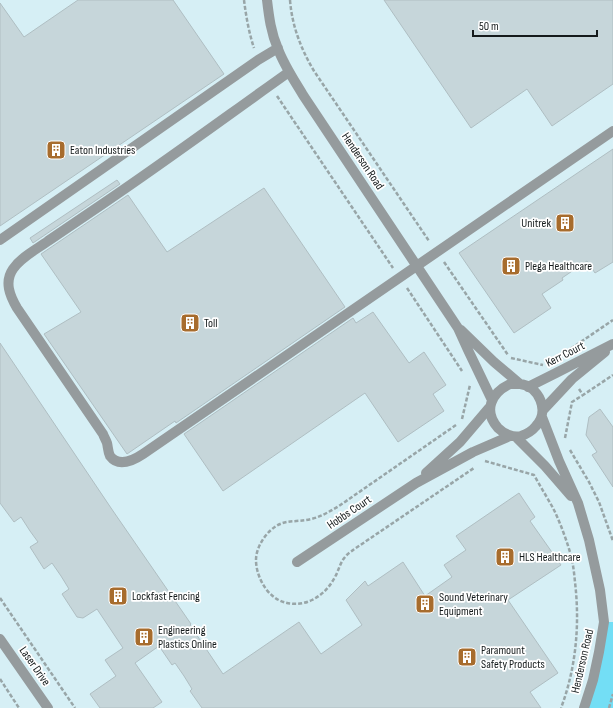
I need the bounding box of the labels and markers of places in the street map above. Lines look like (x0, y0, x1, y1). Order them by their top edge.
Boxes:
building icon: Eaton Industries (45, 139, 67, 161)
place label: Eaton Industries (70, 143, 135, 158)
building icon: Unitrek (554, 212, 576, 234)
place label: Unitrek (521, 216, 551, 231)
building icon: Plega Healthcare (500, 255, 522, 277)
place label: Plega Healthcare (525, 259, 592, 274)
building icon: Toll (179, 312, 201, 334)
place label: Toll (204, 316, 218, 331)
building icon: HLS Healthcare (494, 546, 516, 568)
place label: HLS Healthcare (519, 550, 581, 565)
building icon: Lockfast Fencing (107, 585, 129, 607)
place label: Lockfast Fencing (132, 589, 200, 604)
place label: Sound Veterinary Equipment (439, 590, 508, 619)
building icon: Sound Veterinary Equipment (414, 593, 436, 615)
place label: Engineering Plastics Online (158, 623, 217, 652)
building icon: Engineering Plastics Online (133, 626, 155, 648)
place label: Paramount Safety Products (481, 643, 545, 672)
building icon: Paramount Safety Products (456, 646, 478, 668)

